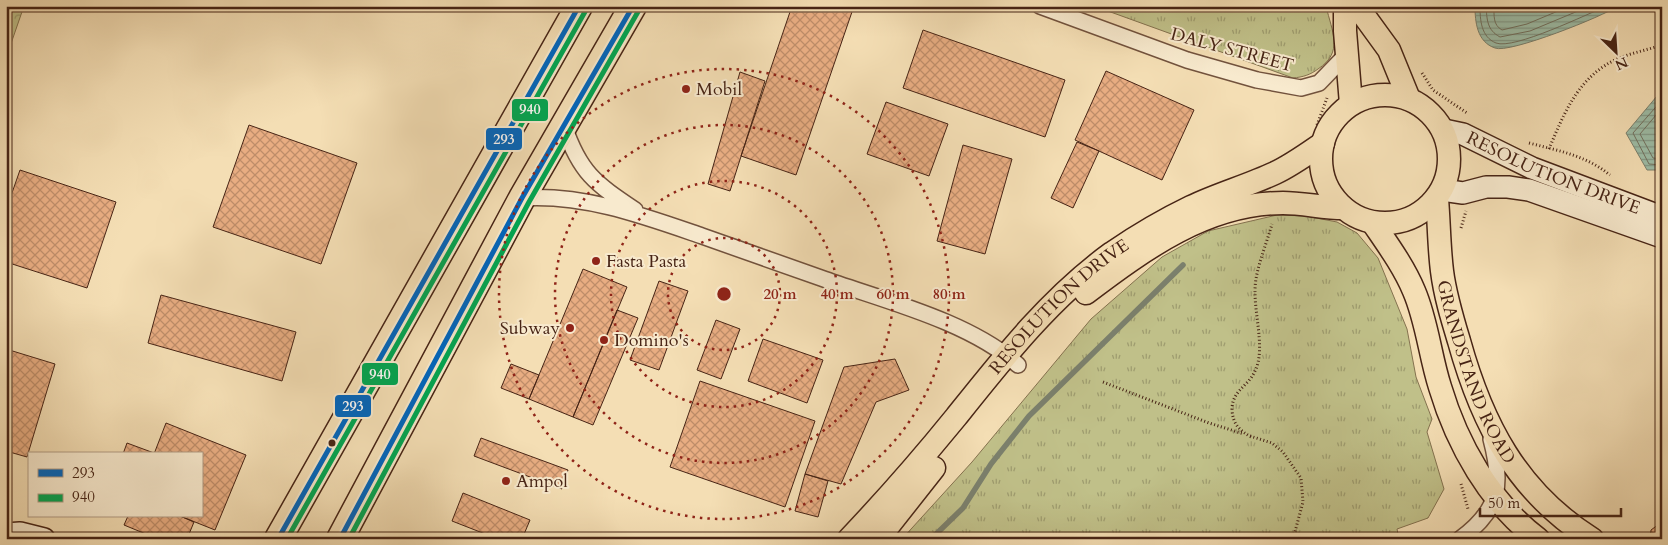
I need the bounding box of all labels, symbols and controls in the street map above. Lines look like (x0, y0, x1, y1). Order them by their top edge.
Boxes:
street label: DALY STREET (1168, 22, 1296, 78)
north arrow (1590, 28, 1640, 78)
text: N (1612, 52, 1631, 75)
place label: Mobil (696, 77, 742, 102)
marker: Mobil (680, 83, 692, 95)
line badge: 940 (511, 98, 549, 122)
text: 940 (519, 100, 541, 119)
street label: RESOLUTION DRIVE (1462, 125, 1644, 220)
line badge: 293 (485, 127, 523, 151)
text: 293 (493, 130, 515, 149)
street label: RESOLUTION DRIVE (983, 233, 1134, 379)
place label: Fasta Pasta (606, 249, 686, 274)
marker: Fasta Pasta (590, 255, 602, 267)
street label: GRANDSTAND ROAD (1431, 278, 1522, 469)
text: 20 m (763, 284, 797, 304)
text: 40 m (820, 284, 854, 304)
text: 60 m (876, 284, 910, 304)
text: 80 m (932, 284, 966, 304)
centre of rings (715, 285, 733, 303)
place label: Subway (500, 316, 560, 341)
marker: Subway (564, 322, 576, 334)
place label: Domino's (614, 328, 689, 353)
marker: Domino's (598, 334, 610, 346)
line badge: 940 (361, 362, 399, 386)
text: 940 (369, 365, 391, 384)
line badge: 293 (334, 394, 372, 418)
text: 293 (342, 397, 364, 416)
unlabelled marker (327, 438, 337, 448)
legend (28, 452, 202, 518)
text: 293 (72, 463, 95, 483)
place label: Ampol (516, 469, 568, 494)
marker: Ampol (500, 475, 512, 487)
scale bar (1480, 485, 1622, 517)
text: 940 (72, 487, 95, 507)
text: 50 m (1488, 493, 1520, 513)

